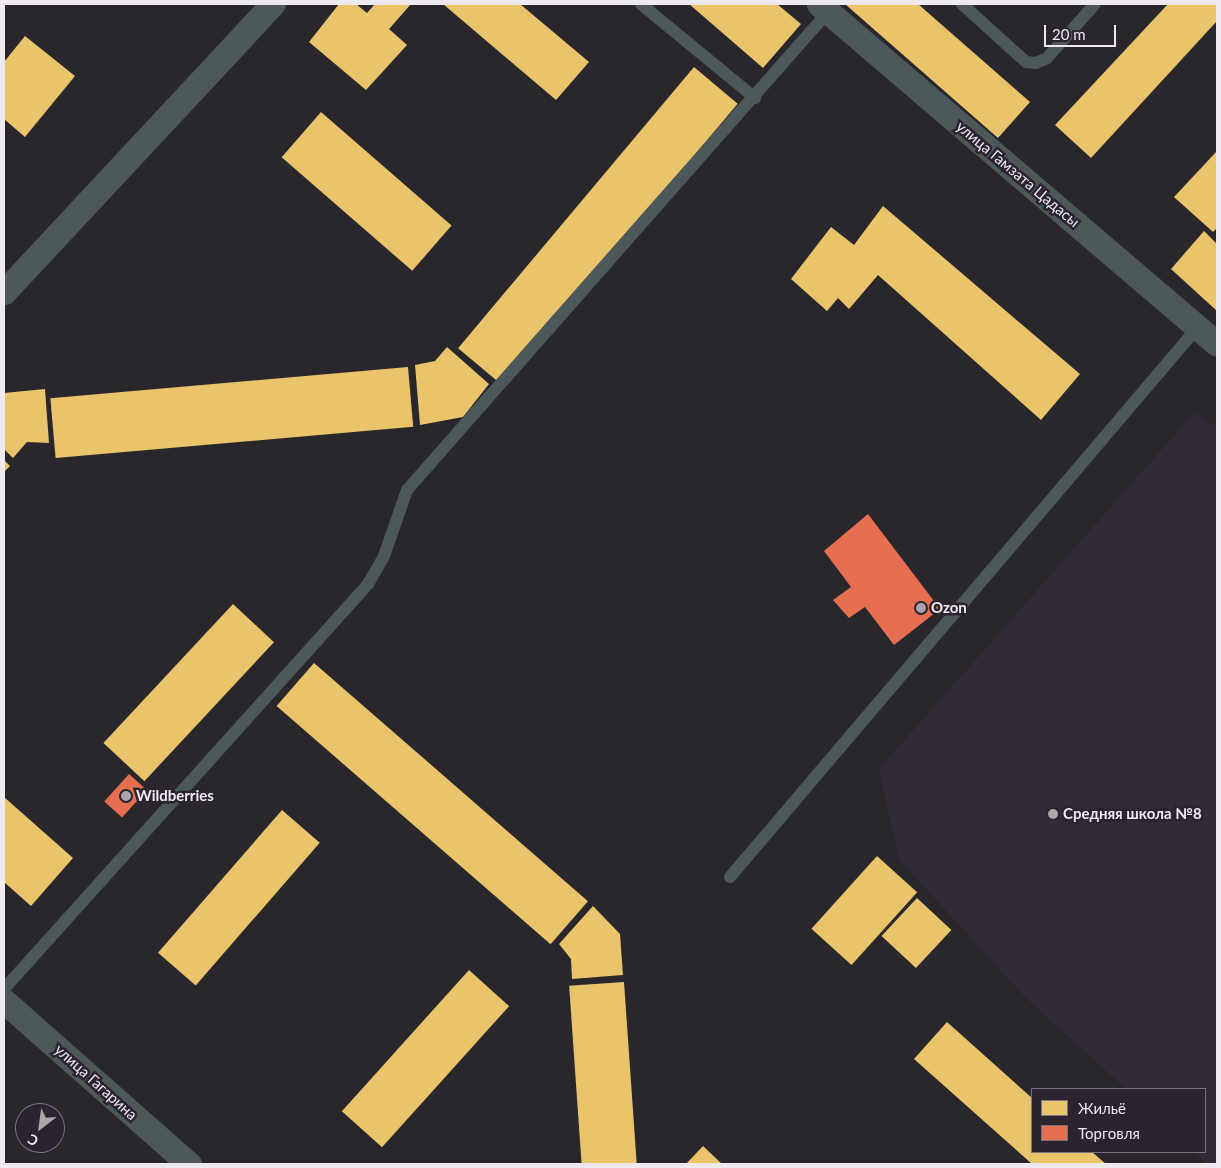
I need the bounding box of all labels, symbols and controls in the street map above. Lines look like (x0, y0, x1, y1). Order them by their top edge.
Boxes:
scale bar (1046, 15, 1118, 47)
text: 20 m (1052, 25, 1086, 43)
street label: улица Гамзата Цадасы (953, 117, 1083, 231)
place label: Ozon (931, 599, 967, 617)
marker: Ozon (915, 602, 927, 614)
place label: Wildberries (136, 787, 214, 805)
marker: Wildberries (120, 790, 132, 802)
place label: Средняя школа №8 (1063, 805, 1202, 823)
marker: Средняя школа №8 (1047, 808, 1059, 820)
street label: улица Гагарина (51, 1040, 141, 1124)
legend (1031, 1088, 1206, 1153)
text: Жильё (1078, 1099, 1126, 1117)
north arrow (15, 1103, 65, 1153)
text: Торговля (1078, 1124, 1140, 1142)
text: С (24, 1131, 41, 1150)

